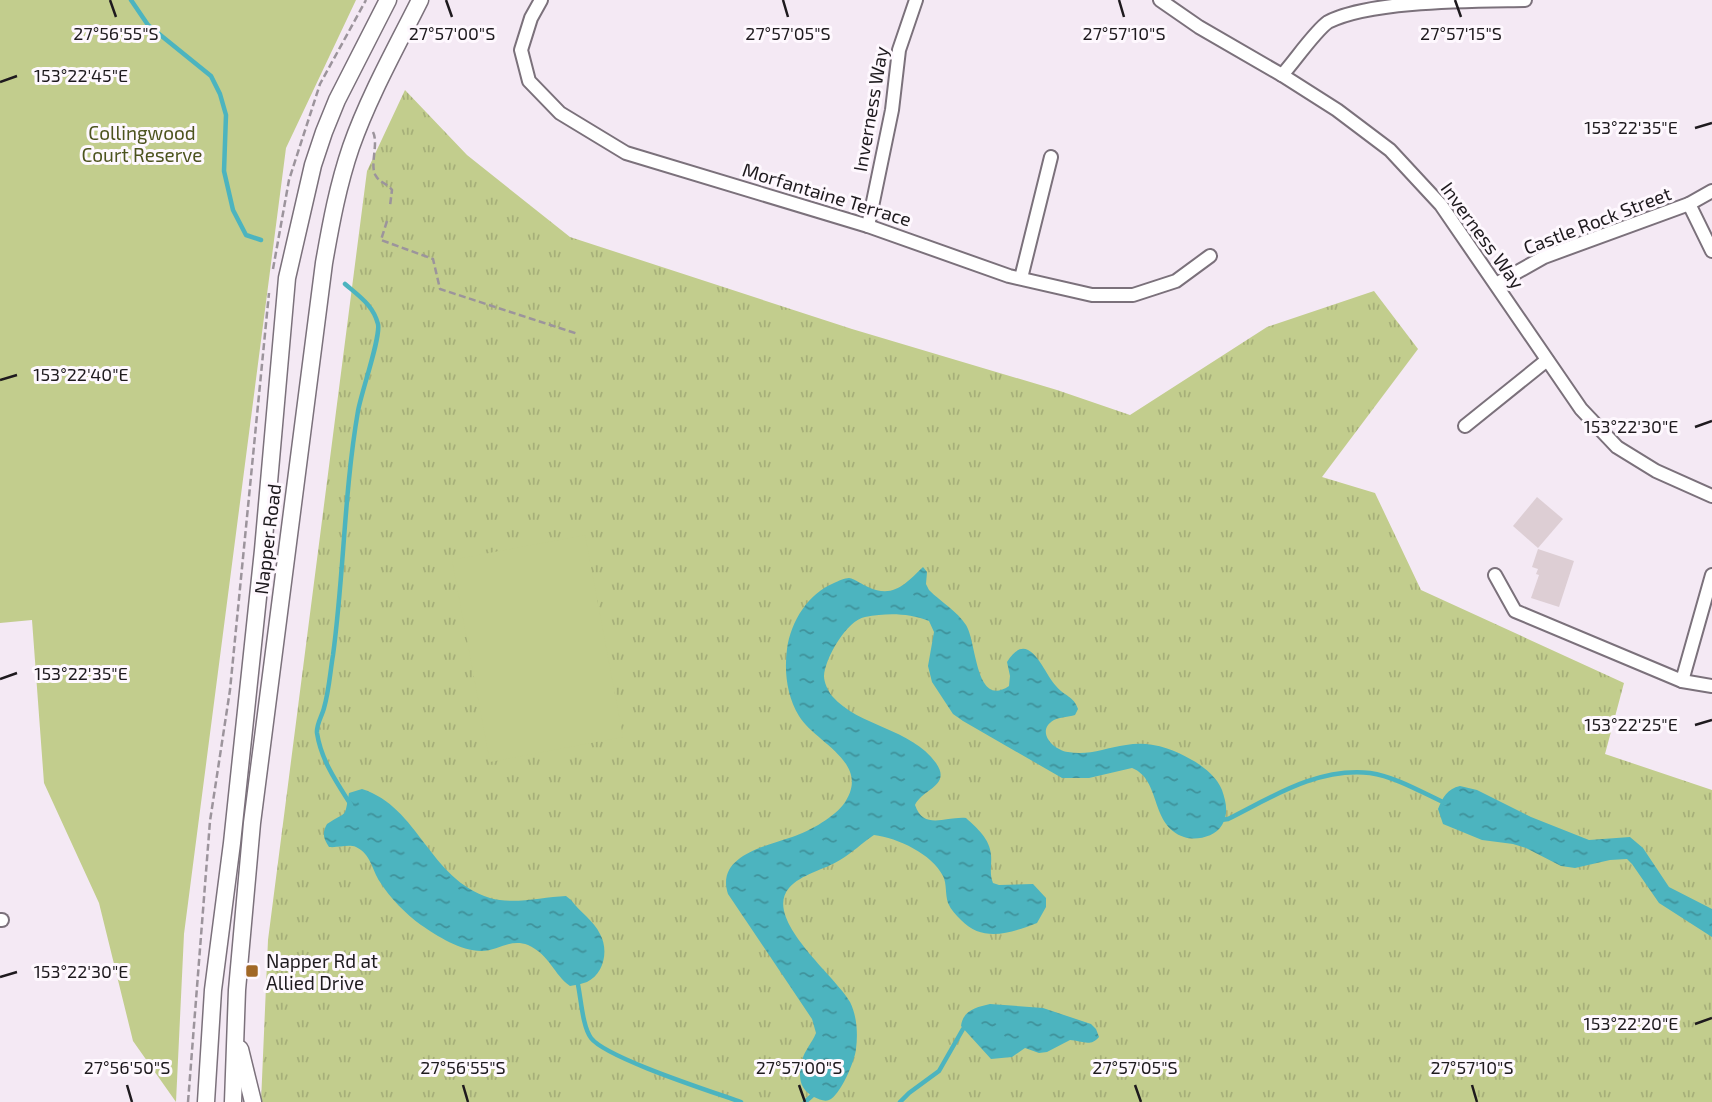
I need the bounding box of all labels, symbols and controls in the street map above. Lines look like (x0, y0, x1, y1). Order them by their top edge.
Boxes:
text: 27°56'55"S (73, 22, 159, 44)
text: 27°57'00"S (409, 22, 495, 44)
text: 27°57'05"S (745, 22, 831, 44)
text: 27°57'10"S (1083, 22, 1165, 44)
text: 27°57'15"S (1420, 22, 1502, 44)
street label: Inverness Way (848, 45, 892, 173)
text: 153°22'45"E (34, 64, 128, 86)
text: 153°22'35"E (1584, 116, 1678, 138)
park label: Collingwood Court Reserve (81, 121, 203, 166)
street label: Morfantaine Terrace (740, 157, 914, 231)
street label: Inverness Way (1436, 177, 1530, 293)
street label: Castle Rock Street (1520, 181, 1674, 259)
text: 153°22'40"E (33, 363, 129, 385)
text: 153°22'30"E (1584, 415, 1678, 437)
street label: Napper Road (249, 482, 285, 596)
text: 153°22'35"E (34, 662, 128, 684)
text: 153°22'25"E (1584, 713, 1678, 735)
place label: Napper Rd at Allied Drive (266, 949, 378, 994)
text: 153°22'30"E (34, 960, 128, 982)
marker: Napper Rd at Allied Drive (244, 963, 260, 979)
text: 153°22'20"E (1584, 1012, 1678, 1034)
text: 27°56'50"S (84, 1056, 170, 1078)
text: 27°56'55"S (420, 1056, 506, 1078)
text: 27°57'00"S (756, 1056, 842, 1078)
text: 27°57'05"S (1092, 1056, 1178, 1078)
text: 27°57'10"S (1431, 1056, 1513, 1078)

